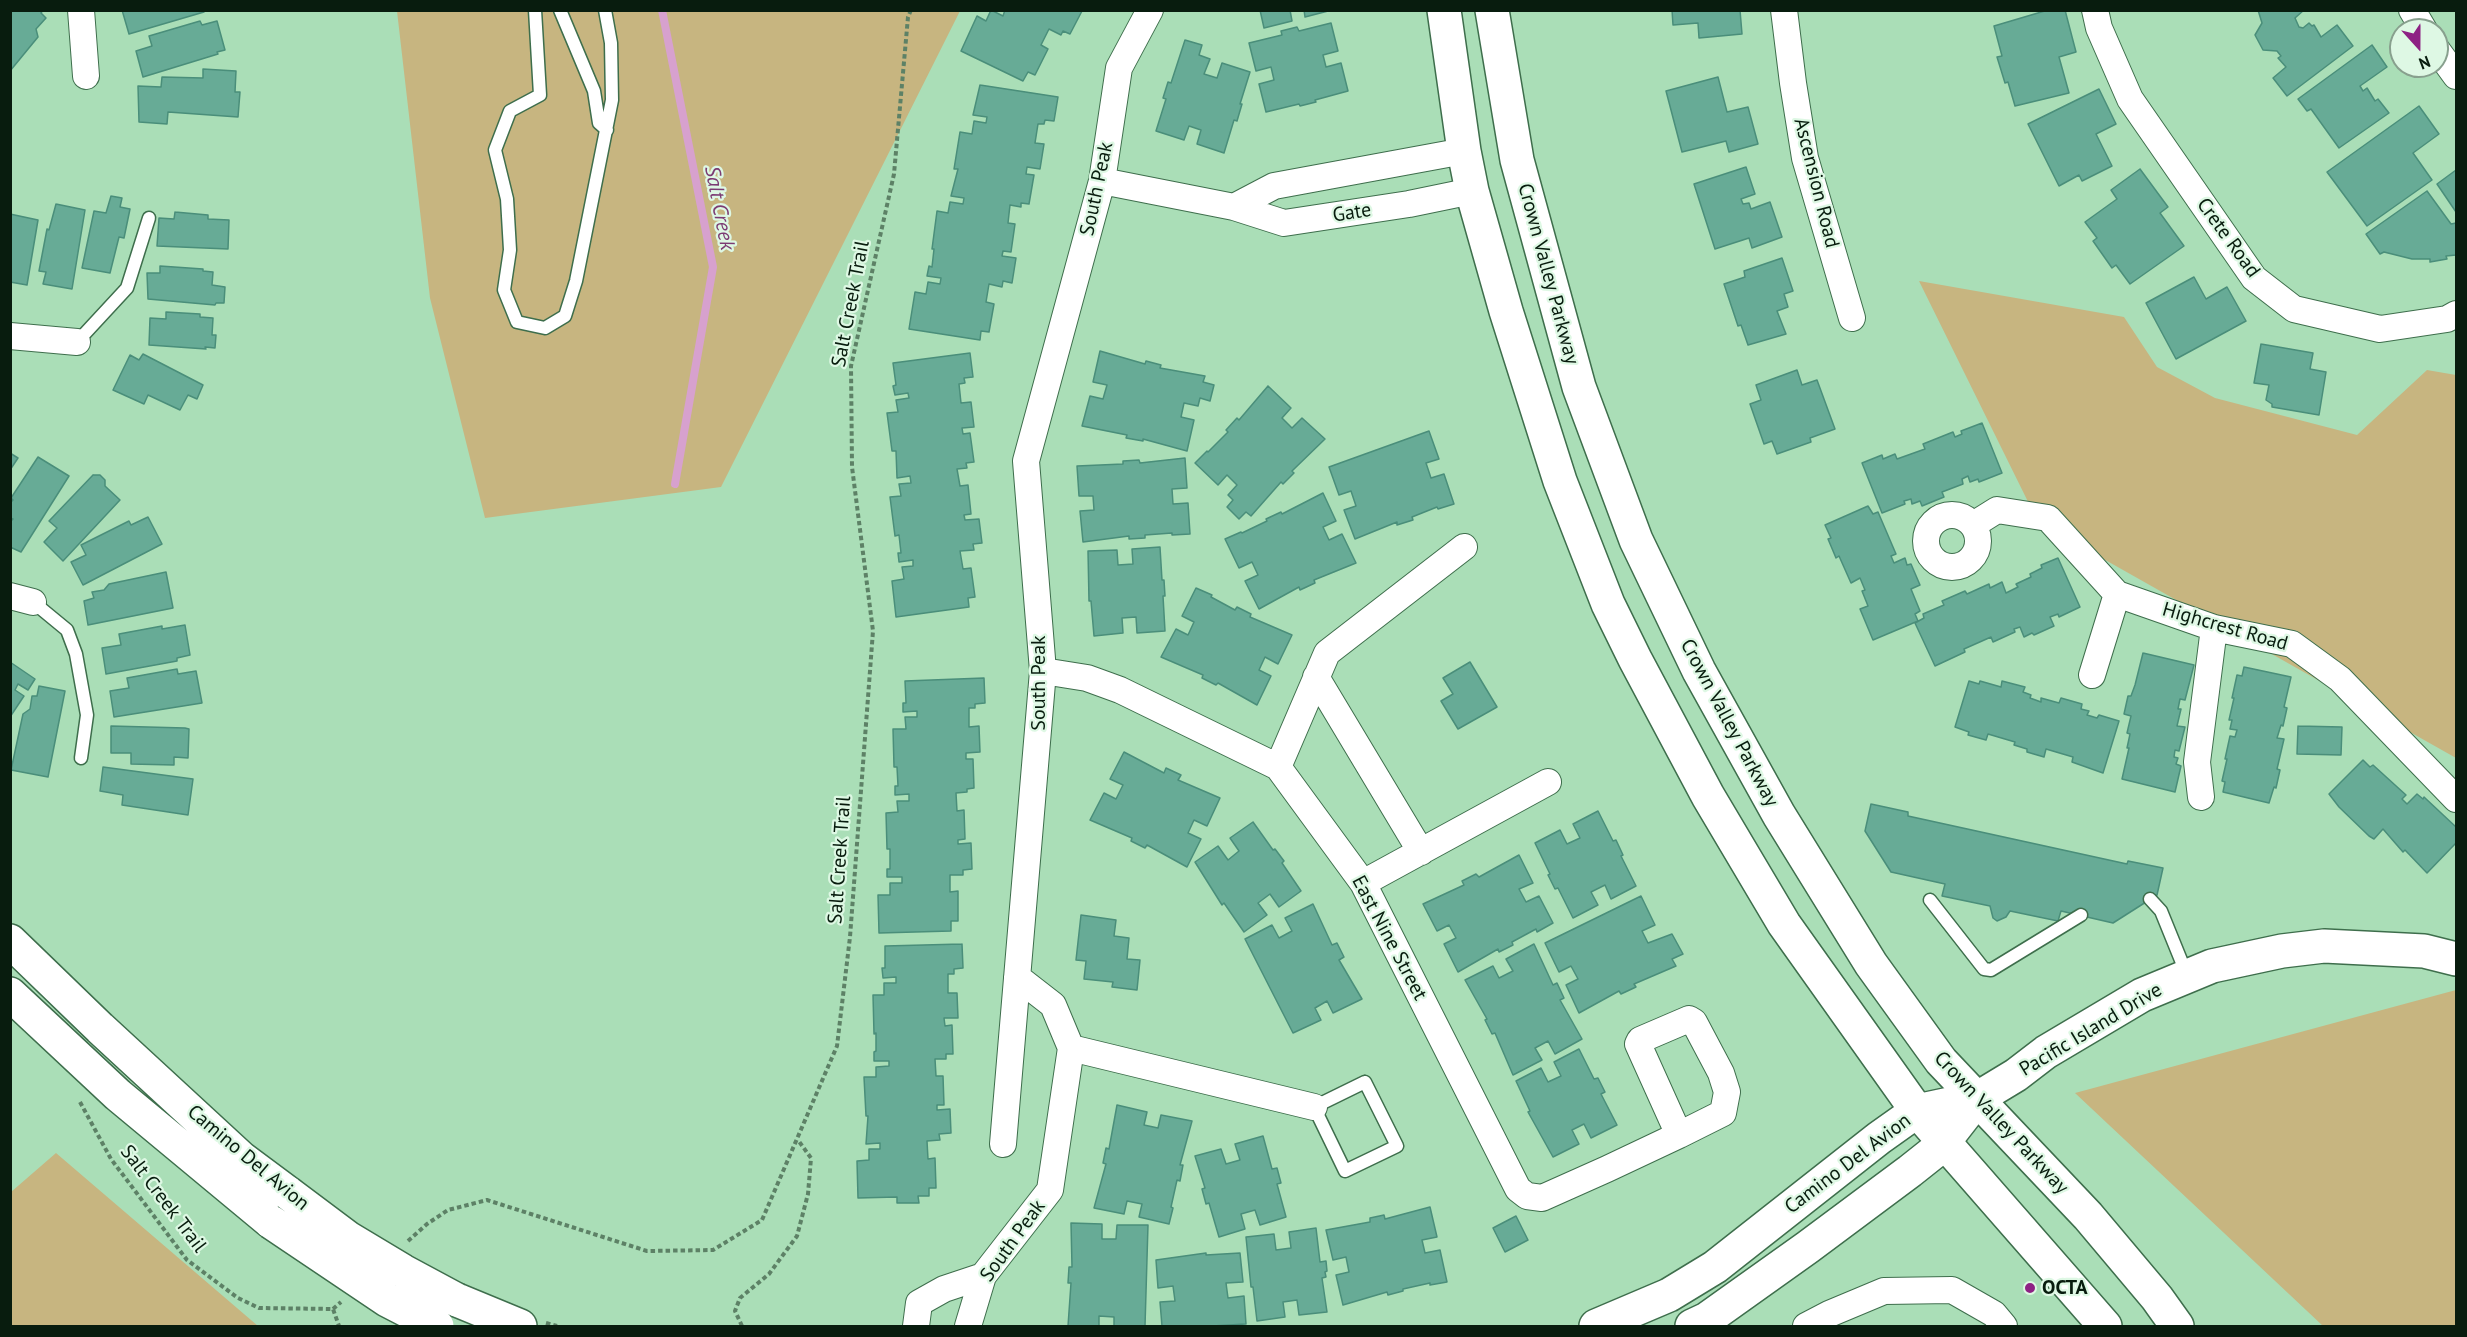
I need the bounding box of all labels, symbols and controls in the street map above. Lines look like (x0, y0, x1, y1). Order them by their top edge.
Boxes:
north arrow (2389, 18, 2449, 78)
text: N (2416, 52, 2433, 74)
street label: Ascension Road (1788, 116, 1844, 250)
street label: South Peak (1075, 140, 1119, 238)
water label: Salt Creek (698, 164, 740, 252)
street label: Crown Valley Parkway (1512, 181, 1584, 367)
street label: Crete Road (2191, 194, 2265, 282)
street label: Gate (1331, 198, 1373, 228)
street label: Salt Creek Trail (827, 239, 875, 369)
street label: Highcrest Road (2160, 598, 2290, 656)
street label: South Peak (1027, 635, 1051, 731)
street label: Crown Valley Parkway (1675, 635, 1783, 811)
street label: Salt Creek Trail (824, 795, 856, 925)
street label: East Nine Street (1346, 872, 1432, 1004)
street label: Pacific Island Drive (2015, 978, 2167, 1082)
street label: Crown Valley Parkway (1929, 1047, 2073, 1199)
street label: Camino Del Avion (182, 1100, 314, 1216)
street label: Camino Del Avion (1780, 1109, 1916, 1219)
street label: Salt Creek Trail (115, 1141, 211, 1257)
street label: South Peak (975, 1195, 1051, 1287)
place label: OCTA (2042, 1276, 2088, 1300)
marker: OCTA (2023, 1281, 2037, 1295)

